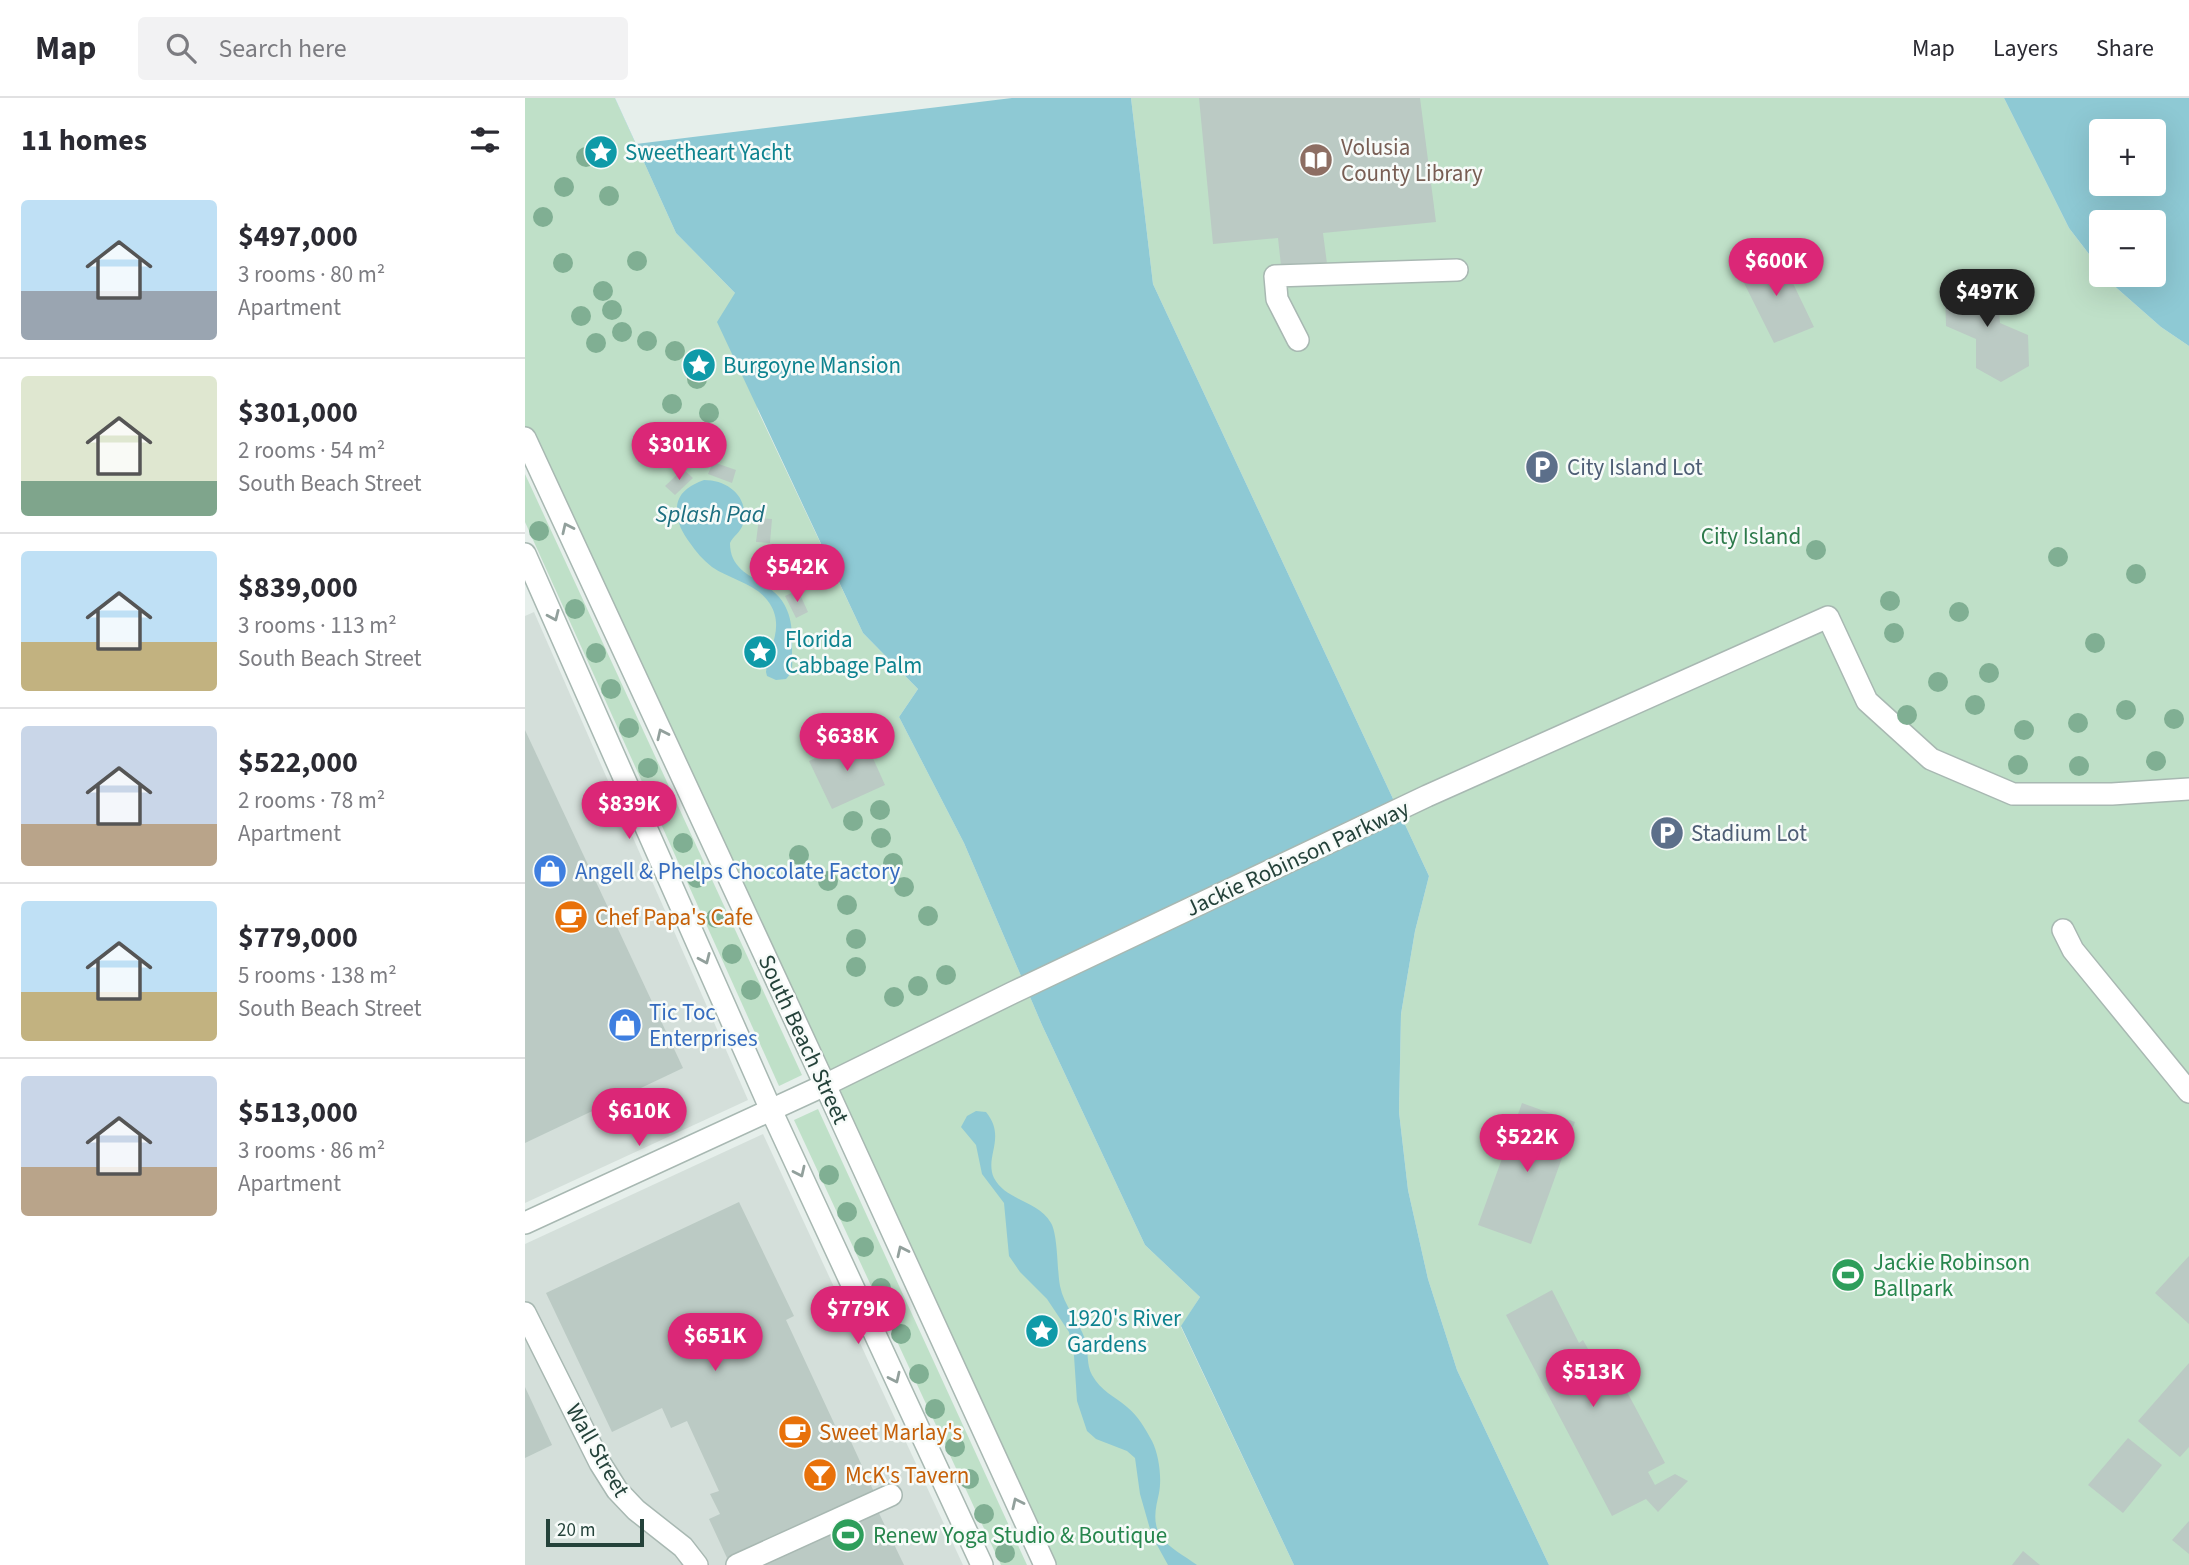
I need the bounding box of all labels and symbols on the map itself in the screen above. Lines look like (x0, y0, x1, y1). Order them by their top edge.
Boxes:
place label: Volusia County Library (1341, 131, 1483, 190)
place icon: Sweetheart Yacht (582, 133, 620, 171)
place label: Sweetheart Yacht (625, 136, 792, 169)
library icon: Volusia County Library (1297, 141, 1335, 179)
pin: $600K (1727, 238, 1825, 298)
pin: $497K (1938, 270, 2036, 329)
place icon: Burgoyne Mansion (680, 346, 718, 384)
place label: Burgoyne Mansion (723, 349, 901, 382)
pin: $301K (630, 422, 728, 482)
parking icon: City Island Lot (1523, 448, 1561, 486)
place label: City Island Lot (1567, 451, 1703, 484)
water label: Splash Pad (655, 497, 766, 532)
park label: City Island (1701, 520, 1801, 553)
one-way arrow (561, 523, 575, 535)
pin: $542K (748, 545, 846, 604)
one-way arrow (545, 610, 559, 622)
place label: Florida Cabbage Palm (785, 623, 922, 682)
place icon: Florida Cabbage Palm (741, 633, 779, 671)
pin: $638K (798, 714, 896, 773)
one-way arrow (657, 729, 671, 741)
pin: $839K (580, 782, 678, 841)
street label: Jackie Robinson Parkway (1180, 792, 1415, 925)
parking icon: Stadium Lot (1648, 814, 1686, 852)
place label: Stadium Lot (1691, 817, 1807, 850)
shop icon: Angell & Phelps Chocolate Factory (531, 852, 569, 890)
place label: Angell & Phelps Chocolate Factory (575, 855, 901, 888)
cafe icon: Chef Papa's Cafe (552, 898, 590, 936)
place label: Chef Papa's Cafe (595, 901, 753, 934)
street label: South Beach Street (750, 949, 857, 1130)
one-way arrow (697, 952, 711, 964)
place label: Tic Toc Enterprises (649, 996, 758, 1055)
shop icon: Tic Toc Enterprises (606, 1006, 644, 1044)
pin: $610K (590, 1088, 688, 1148)
pin: $522K (1478, 1114, 1576, 1174)
one-way arrow (792, 1165, 806, 1177)
one-way arrow (896, 1246, 910, 1259)
place label: Jackie Robinson Ballpark (1873, 1246, 2030, 1305)
sports icon: Jackie Robinson Ballpark (1829, 1256, 1867, 1294)
pin: $779K (809, 1286, 907, 1346)
place label: 1920's River Gardens (1067, 1302, 1182, 1361)
place icon: 1920's River Gardens (1023, 1312, 1061, 1350)
pin: $651K (666, 1314, 764, 1373)
pin: $513K (1544, 1350, 1642, 1409)
one-way arrow (887, 1371, 901, 1383)
street label: Wall Street (557, 1397, 638, 1503)
cafe icon: Sweet Marlay's (776, 1413, 814, 1451)
place label: Sweet Marlay's (819, 1416, 962, 1449)
bar icon: McK's Tavern (801, 1456, 839, 1494)
place label: McK's Tavern (845, 1459, 969, 1492)
one-way arrow (1011, 1498, 1025, 1510)
scale bar (546, 1516, 644, 1548)
sports icon: Renew Yoga Studio & Boutique (829, 1516, 867, 1554)
place label: Renew Yoga Studio & Boutique (873, 1519, 1167, 1552)

